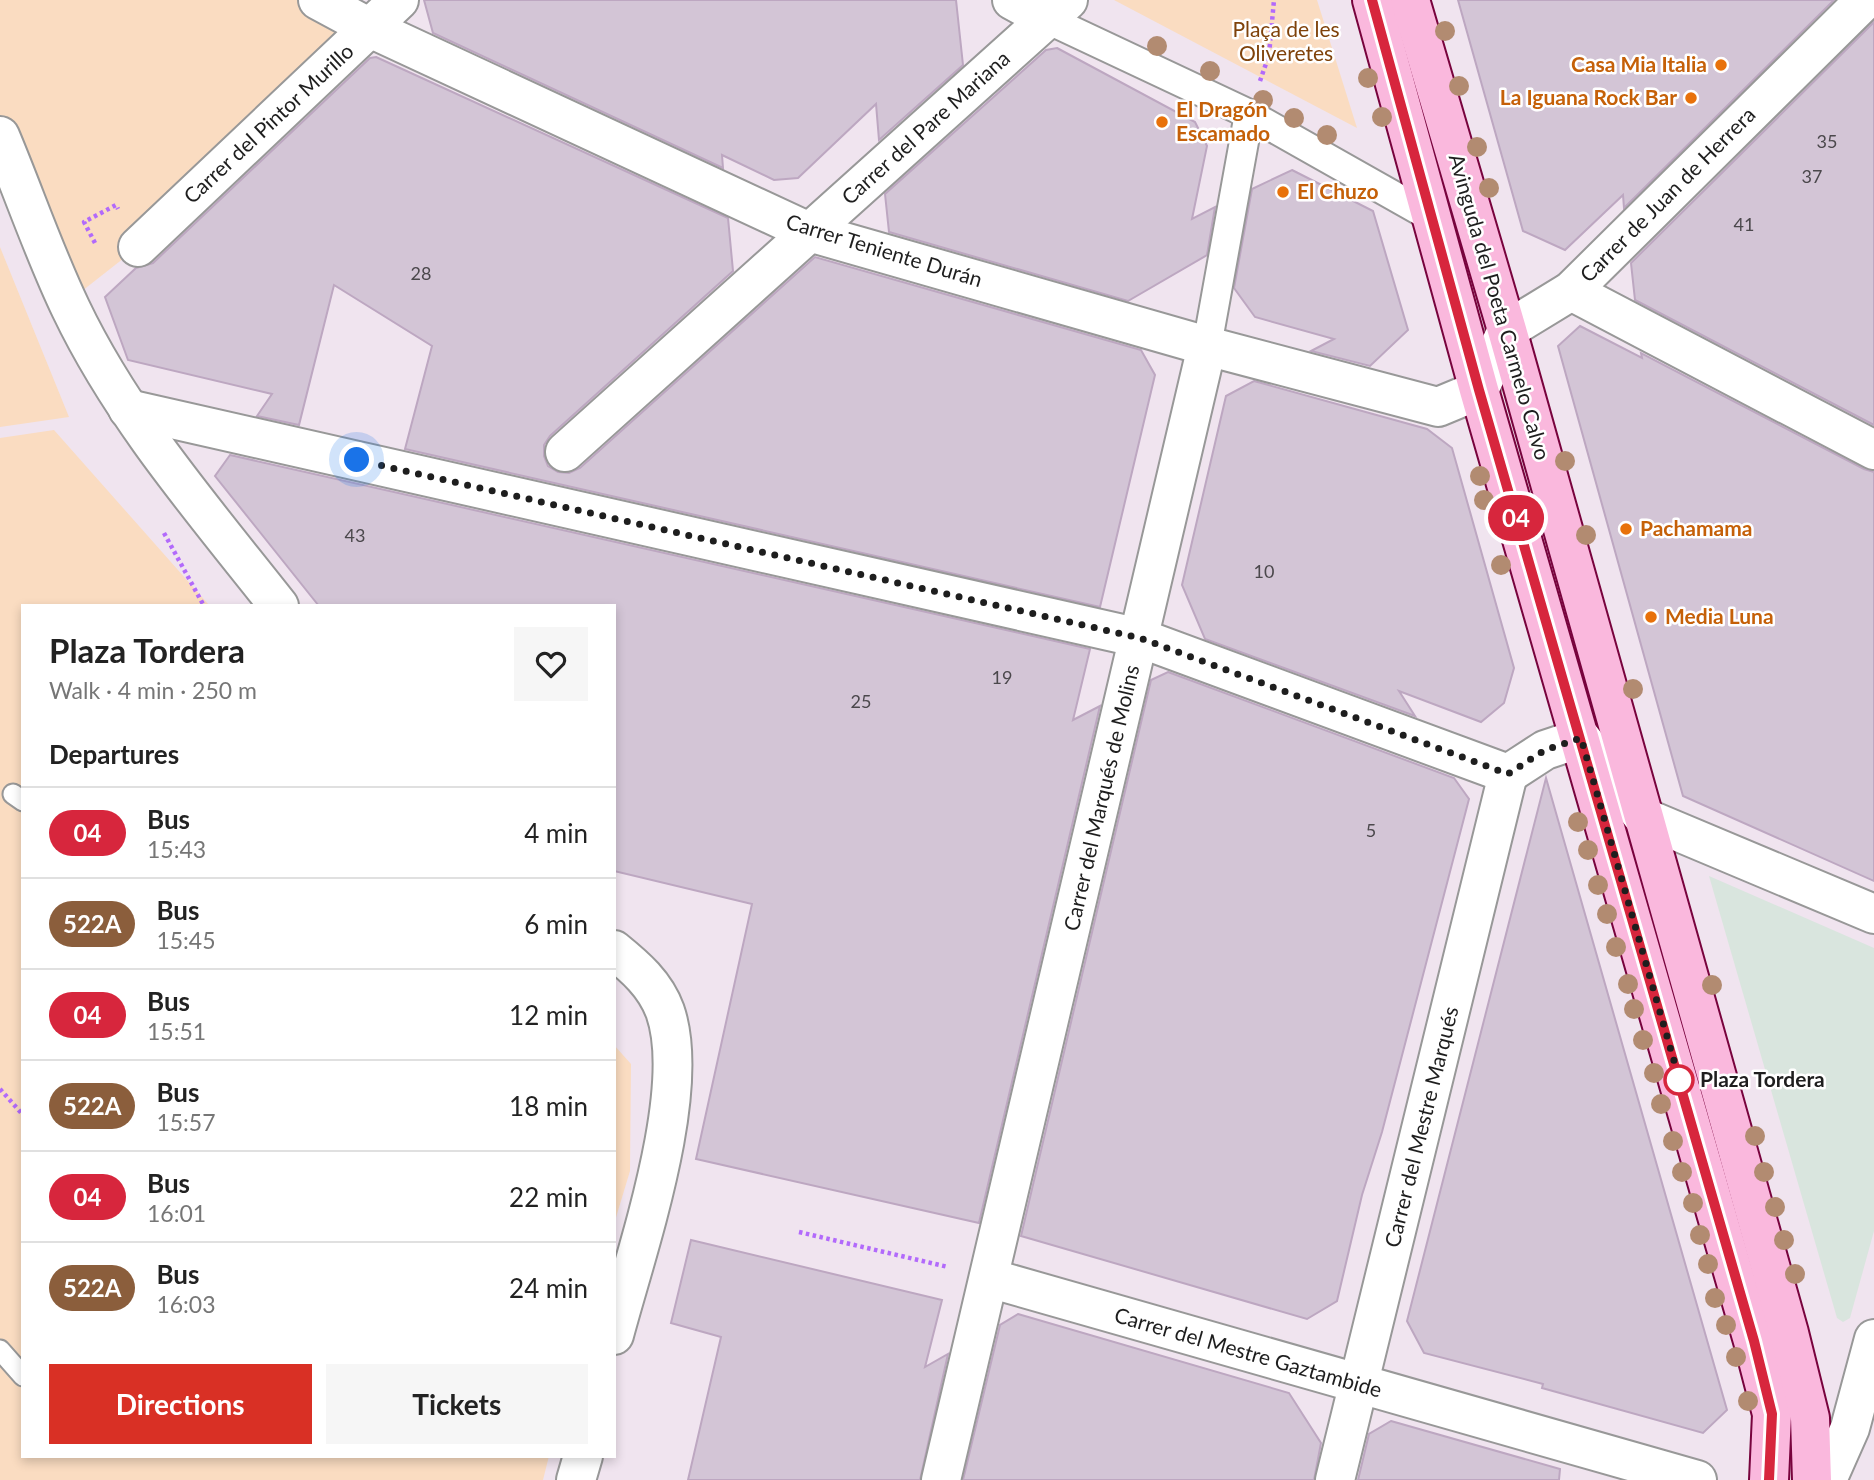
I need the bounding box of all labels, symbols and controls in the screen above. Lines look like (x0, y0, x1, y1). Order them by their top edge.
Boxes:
park label: Plaça de les Oliveretes (1232, 16, 1340, 65)
street label: Carrer del Pintor Murillo (178, 38, 358, 208)
street label: Carrer del Pare Mariana (836, 45, 1014, 209)
place label: Casa Mia Italia (1571, 51, 1707, 76)
marker: Casa Mia Italia (1713, 57, 1729, 73)
place label: La Iguana Rock Bar (1500, 84, 1677, 109)
marker: La Iguana Rock Bar (1683, 90, 1699, 106)
place label: El Dragón Escamado (1176, 96, 1270, 145)
street label: Carrer de Juan de Herrera (1574, 101, 1760, 287)
marker: El Dragón Escamado (1154, 114, 1170, 130)
house number: 35 (1817, 130, 1837, 152)
street label: Avinguda del Poeta Carmelo Calvo (1445, 151, 1556, 463)
house number: 37 (1802, 165, 1822, 187)
place label: El Chuzo (1297, 178, 1378, 203)
marker: El Chuzo (1275, 184, 1291, 200)
street label: Carrer Teniente Durán (783, 208, 986, 291)
house number: 41 (1734, 213, 1754, 235)
house number: 28 (411, 262, 431, 284)
your location (339, 442, 374, 477)
line badge: 04 (1484, 495, 1548, 541)
text: 04 (1502, 503, 1530, 532)
place label: Pachamama (1640, 515, 1752, 540)
marker: Pachamama (1618, 521, 1634, 537)
house number: 43 (345, 524, 365, 546)
house number: 10 (1254, 560, 1274, 582)
place label: Media Luna (1665, 603, 1774, 628)
marker: Media Luna (1643, 609, 1659, 625)
button: heart (514, 627, 588, 701)
text: Plaza Tordera (49, 630, 245, 670)
street label: Carrer del Marqués de Molins (1058, 662, 1143, 933)
house number: 19 (992, 666, 1012, 688)
text: Walk · 4 min · 250 m (49, 676, 257, 704)
house number: 25 (851, 690, 871, 712)
text: Departures (49, 738, 179, 770)
text: Bus (147, 803, 190, 835)
text: 4 min (524, 817, 588, 849)
text: 04 (74, 818, 101, 847)
house number: 5 (1366, 819, 1376, 841)
text: 15:43 (147, 835, 206, 863)
text: Bus (156, 894, 199, 926)
text: 6 min (524, 908, 588, 940)
text: 522A (63, 909, 121, 938)
text: 15:45 (156, 926, 216, 954)
text: Bus (147, 985, 190, 1017)
text: 12 min (509, 999, 588, 1031)
text: 04 (74, 1000, 101, 1029)
street label: Carrer del Mestre Marqués (1379, 1004, 1463, 1250)
text: 15:51 (147, 1017, 206, 1045)
marker: Plaza Tordera (1664, 1065, 1694, 1095)
place label: Plaza Tordera (1700, 1066, 1825, 1091)
text: Bus (156, 1076, 199, 1108)
text: 18 min (509, 1090, 588, 1122)
text: 522A (63, 1091, 121, 1120)
text: 15:57 (156, 1108, 216, 1136)
text: Bus (147, 1167, 190, 1199)
text: 22 min (509, 1181, 588, 1213)
text: 04 (74, 1182, 101, 1211)
text: 16:01 (147, 1199, 206, 1227)
text: Bus (156, 1258, 199, 1290)
text: 24 min (509, 1272, 588, 1304)
text: 522A (63, 1273, 121, 1302)
text: 16:03 (156, 1290, 216, 1318)
street label: Carrer del Mestre Gaztambide (1112, 1301, 1385, 1402)
button: Directions (49, 1364, 312, 1444)
button: Tickets (326, 1364, 588, 1444)

